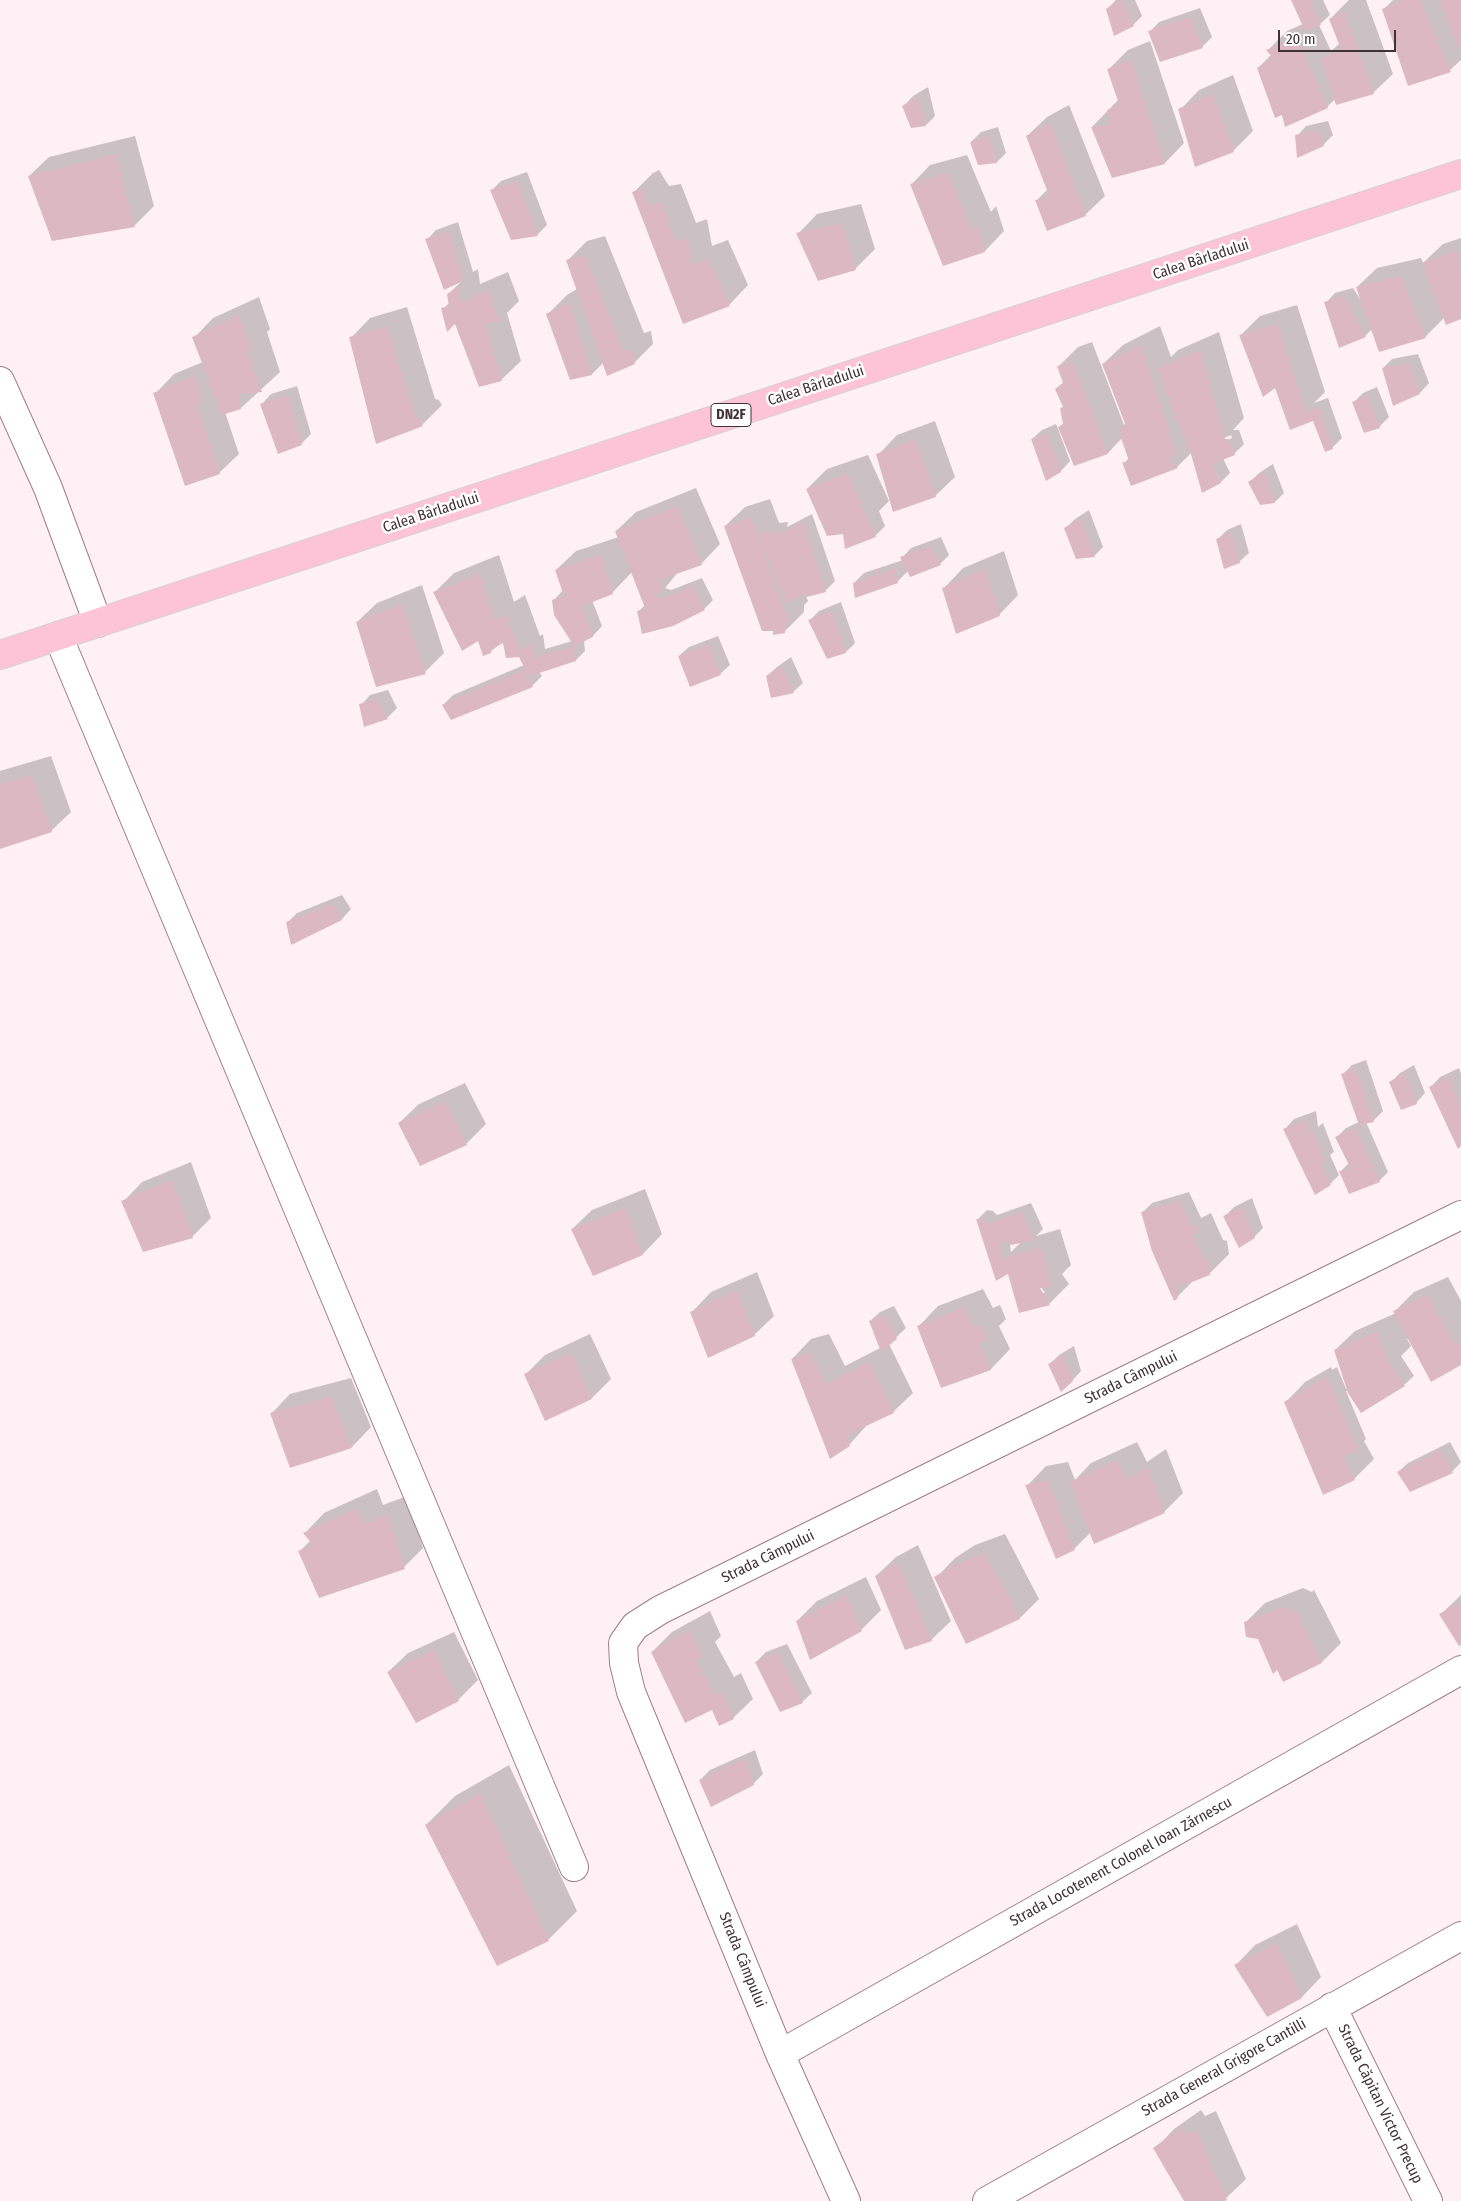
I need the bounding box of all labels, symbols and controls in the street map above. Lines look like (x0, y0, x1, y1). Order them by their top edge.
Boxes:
scale bar (1281, 20, 1398, 52)
text: 20 m (1286, 30, 1316, 48)
street label: Calea Bârladului (1151, 236, 1251, 284)
street label: Calea Bârladului (766, 362, 866, 410)
road number: DN2F (711, 404, 751, 426)
street label: Calea Bârladului (381, 489, 481, 537)
street label: Strada Câmpului (1082, 1348, 1180, 1408)
street label: Strada Câmpului (719, 1527, 817, 1587)
street label: Strada Locotenent Colonel Ioan Zărnescu (1007, 1793, 1235, 1931)
street label: Strada Câmpului (715, 1910, 769, 2010)
street label: Strada General Grigore Cantilli (1139, 2015, 1309, 2121)
street label: Strada Căpitan Victor Precup (1334, 2022, 1426, 2186)

